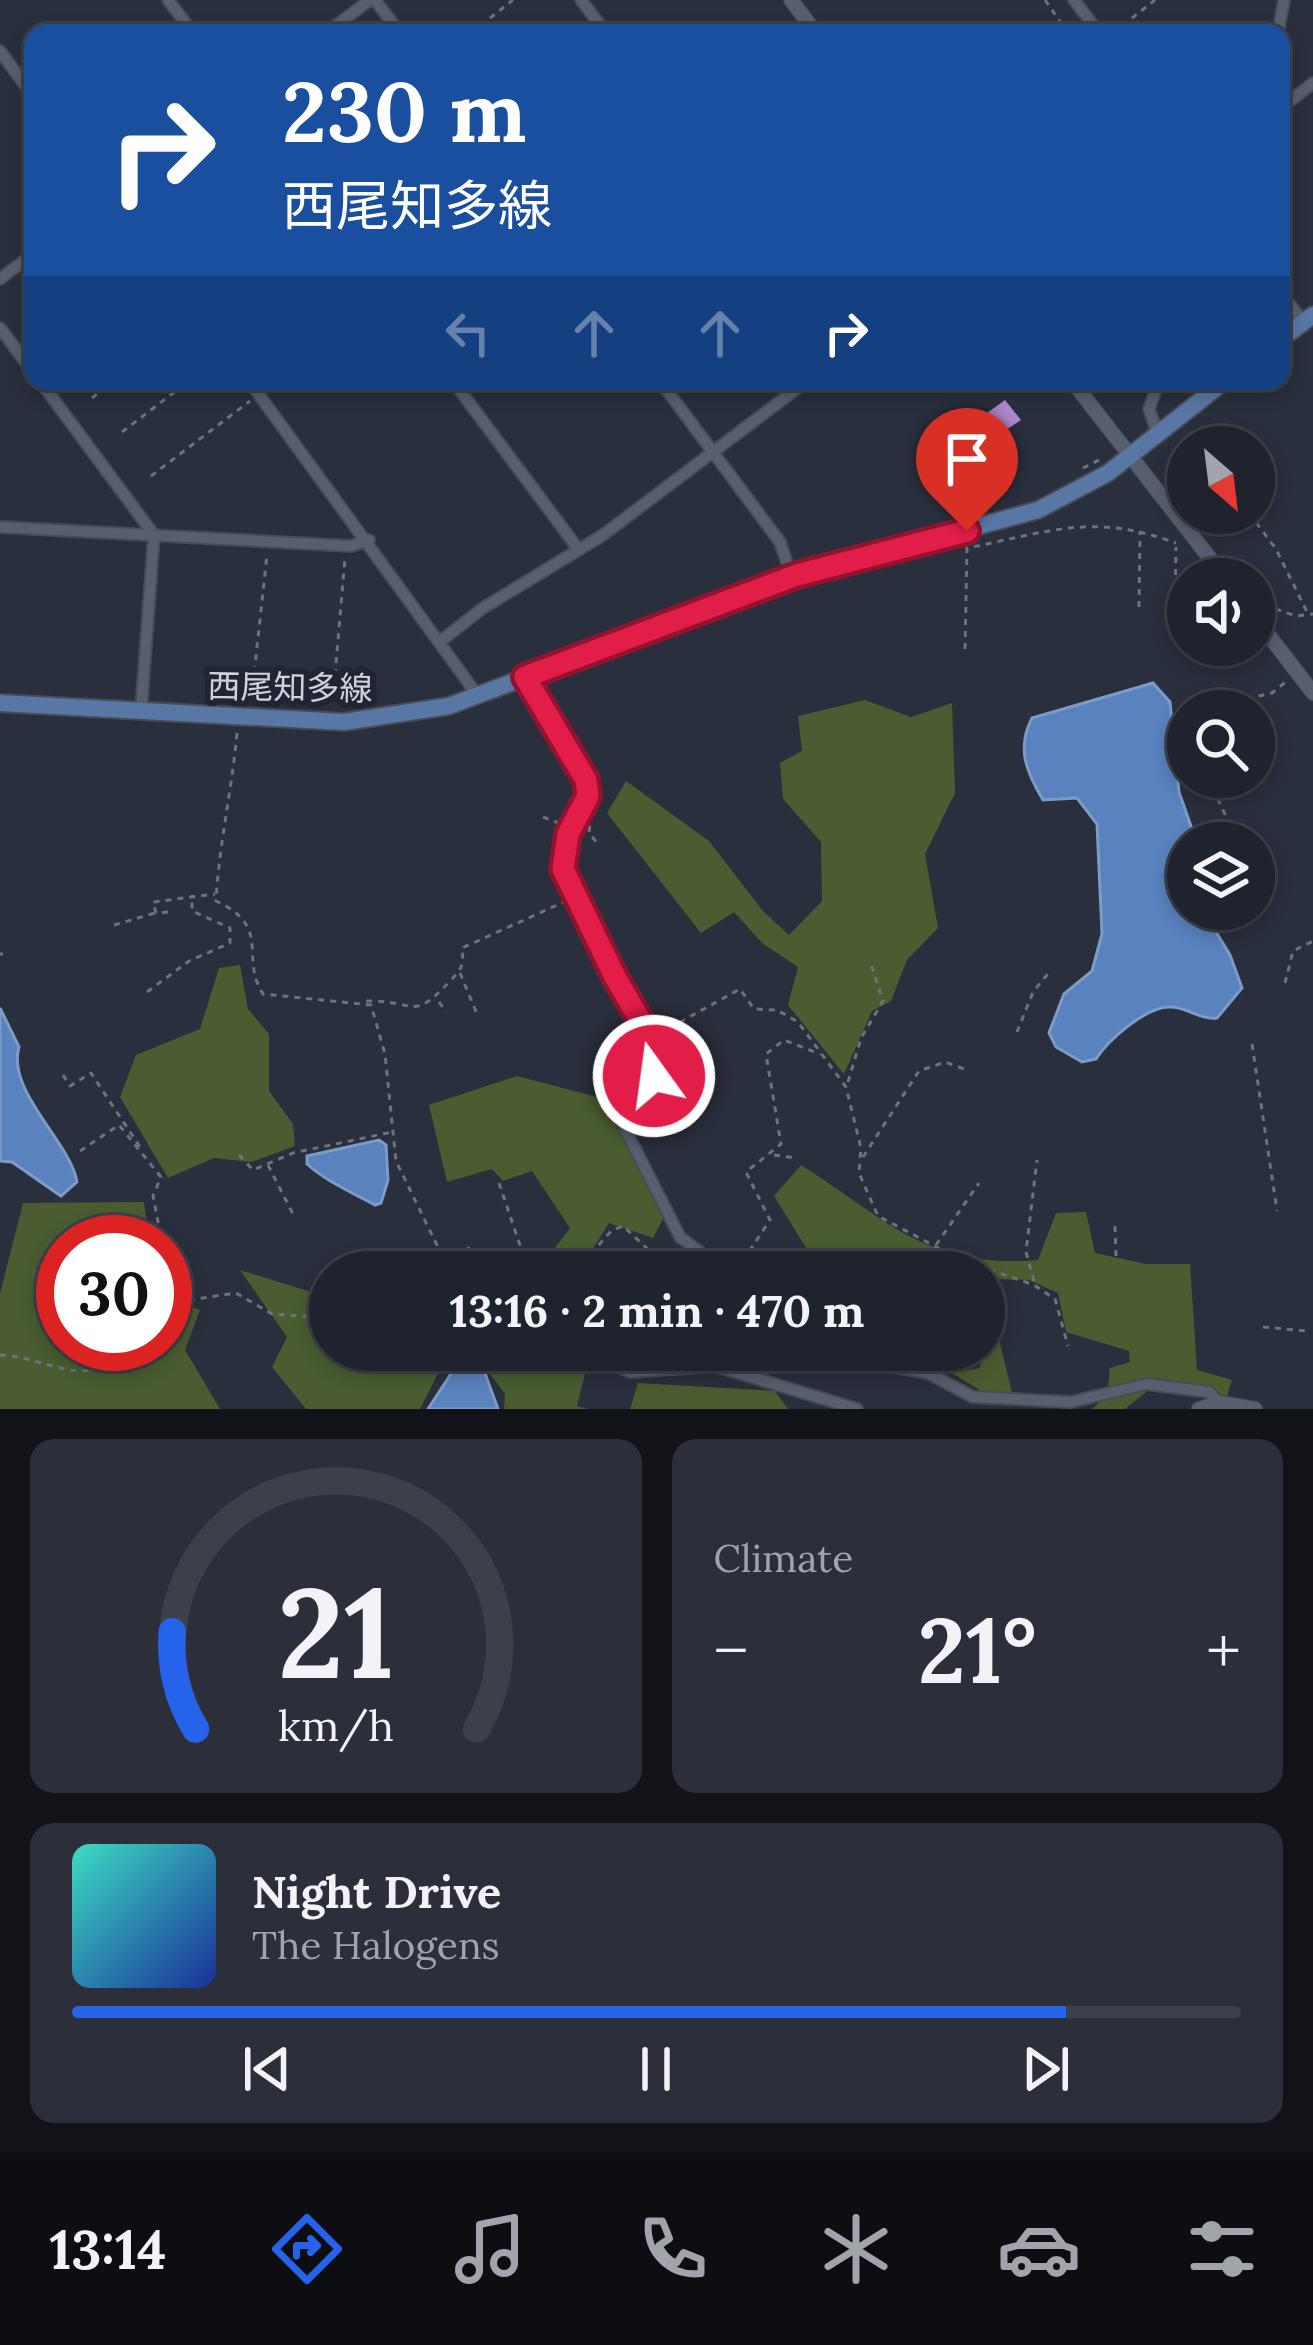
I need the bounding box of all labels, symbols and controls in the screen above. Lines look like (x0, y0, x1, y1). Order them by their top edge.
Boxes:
text: 230 m (282, 57, 527, 165)
icon: right (84, 72, 240, 228)
text: 西尾知多線 (282, 171, 552, 240)
icon: left (435, 300, 501, 366)
icon: ahead (561, 300, 627, 366)
icon: ahead (687, 300, 753, 366)
icon: right (813, 300, 879, 366)
pin (916, 408, 1018, 531)
icon: arrive (934, 426, 1000, 492)
north arrow (1167, 426, 1275, 534)
map controls (1167, 426, 1275, 930)
button: sound (1167, 558, 1275, 666)
street label: 西尾知多線 (207, 665, 373, 709)
button: search (1167, 690, 1275, 798)
button: layers (1167, 822, 1275, 930)
position arrow (591, 1013, 717, 1139)
speed limit sign: 30 (36, 1215, 192, 1371)
text: 13:16 · 2 min · 470 m (450, 1282, 864, 1339)
text: Climate (714, 1533, 853, 1583)
text: 21 (277, 1552, 394, 1712)
text: 21° (918, 1592, 1037, 1708)
text: − (714, 1608, 748, 1692)
text: + (1206, 1608, 1241, 1692)
text: km/h (278, 1698, 394, 1753)
text: Night Drive (252, 1863, 501, 1920)
text: The Halogens (252, 1920, 500, 1970)
icon: previous (234, 2036, 300, 2102)
icon: pause (623, 2036, 689, 2102)
icon: next (1013, 2036, 1079, 2102)
icon: directions (265, 2207, 349, 2291)
icon: music (448, 2207, 532, 2291)
icon: phone (631, 2207, 715, 2291)
icon: climate (814, 2207, 898, 2291)
icon: car (997, 2207, 1081, 2291)
icon: filters (1180, 2207, 1264, 2291)
text: 13:14 (49, 2215, 167, 2284)

